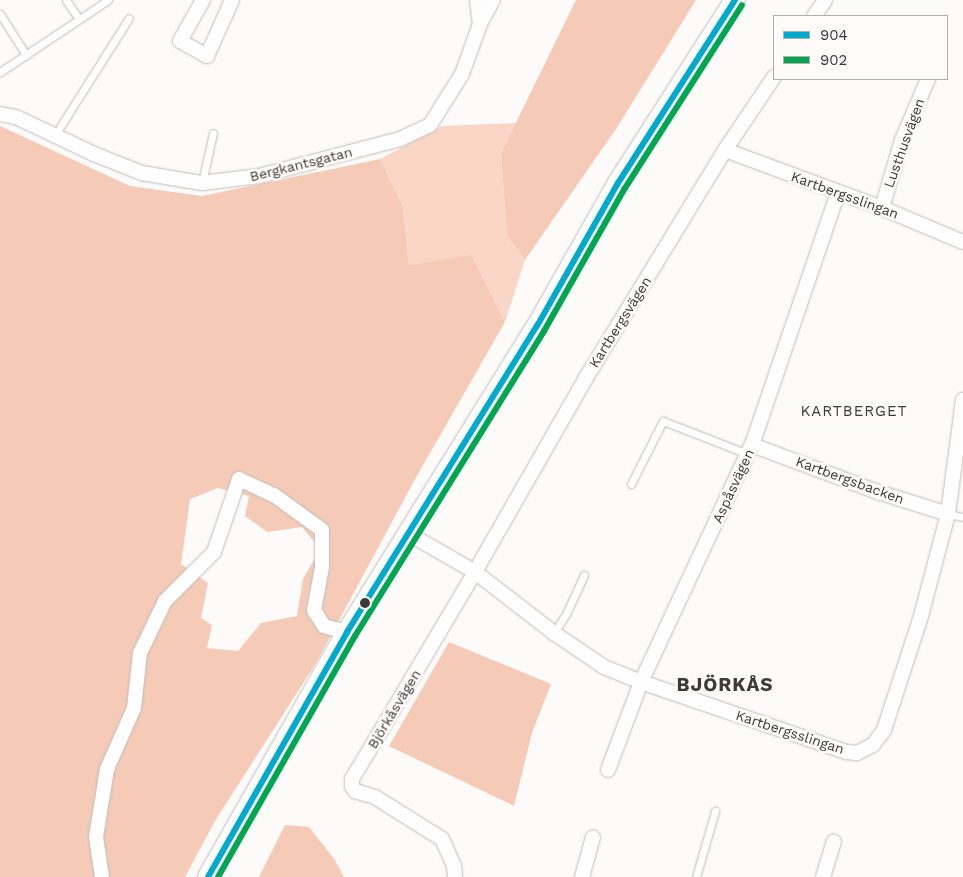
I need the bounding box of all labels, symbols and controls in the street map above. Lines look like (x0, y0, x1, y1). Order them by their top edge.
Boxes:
legend (773, 15, 948, 80)
text: 904 (820, 26, 848, 44)
text: 902 (820, 51, 847, 69)
street label: Lusthusvägen (880, 96, 928, 190)
street label: Bergkantsgatan (248, 143, 354, 185)
street label: Kartbergsslingan (789, 168, 901, 222)
street label: Kartbergsvägen (585, 273, 655, 371)
district label: KARTBERGET (799, 403, 909, 421)
street label: Aspåsvägen (709, 446, 757, 526)
street label: Kartbergsbacken (794, 453, 906, 507)
unlabelled marker (360, 598, 370, 608)
street label: Björkåsvägen (364, 666, 424, 752)
district label: BJÖRKÅS (676, 674, 774, 696)
street label: Kartbergsslingan (734, 707, 846, 757)

